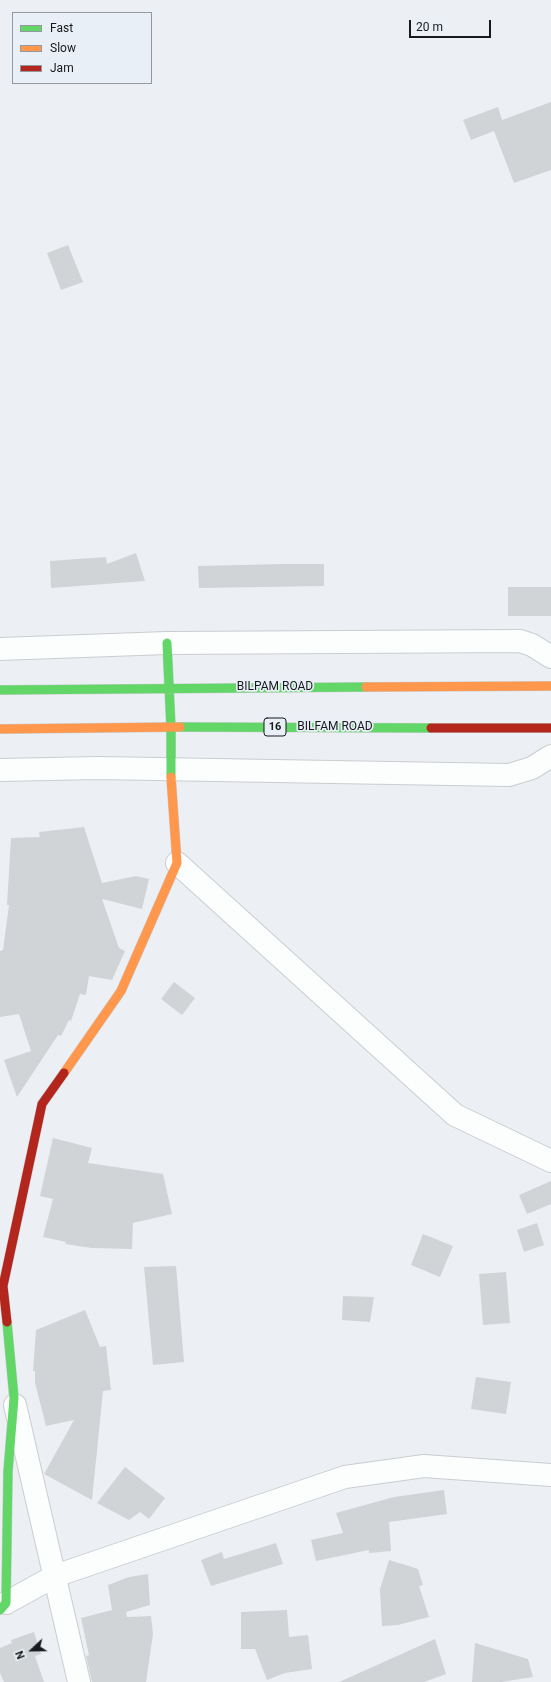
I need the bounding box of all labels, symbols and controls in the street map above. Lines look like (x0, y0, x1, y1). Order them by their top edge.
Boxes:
legend (12, 12, 152, 84)
scale bar (411, 12, 493, 38)
text: 20 m (416, 20, 443, 34)
text: Fast (50, 21, 73, 35)
text: Slow (50, 41, 76, 55)
text: Jam (50, 61, 74, 75)
street label: BILPAM ROAD (237, 680, 313, 694)
road number: 16 (264, 718, 286, 736)
street label: BILFAM ROAD (297, 720, 373, 734)
north arrow (12, 1630, 52, 1670)
text: N (13, 1649, 28, 1661)

